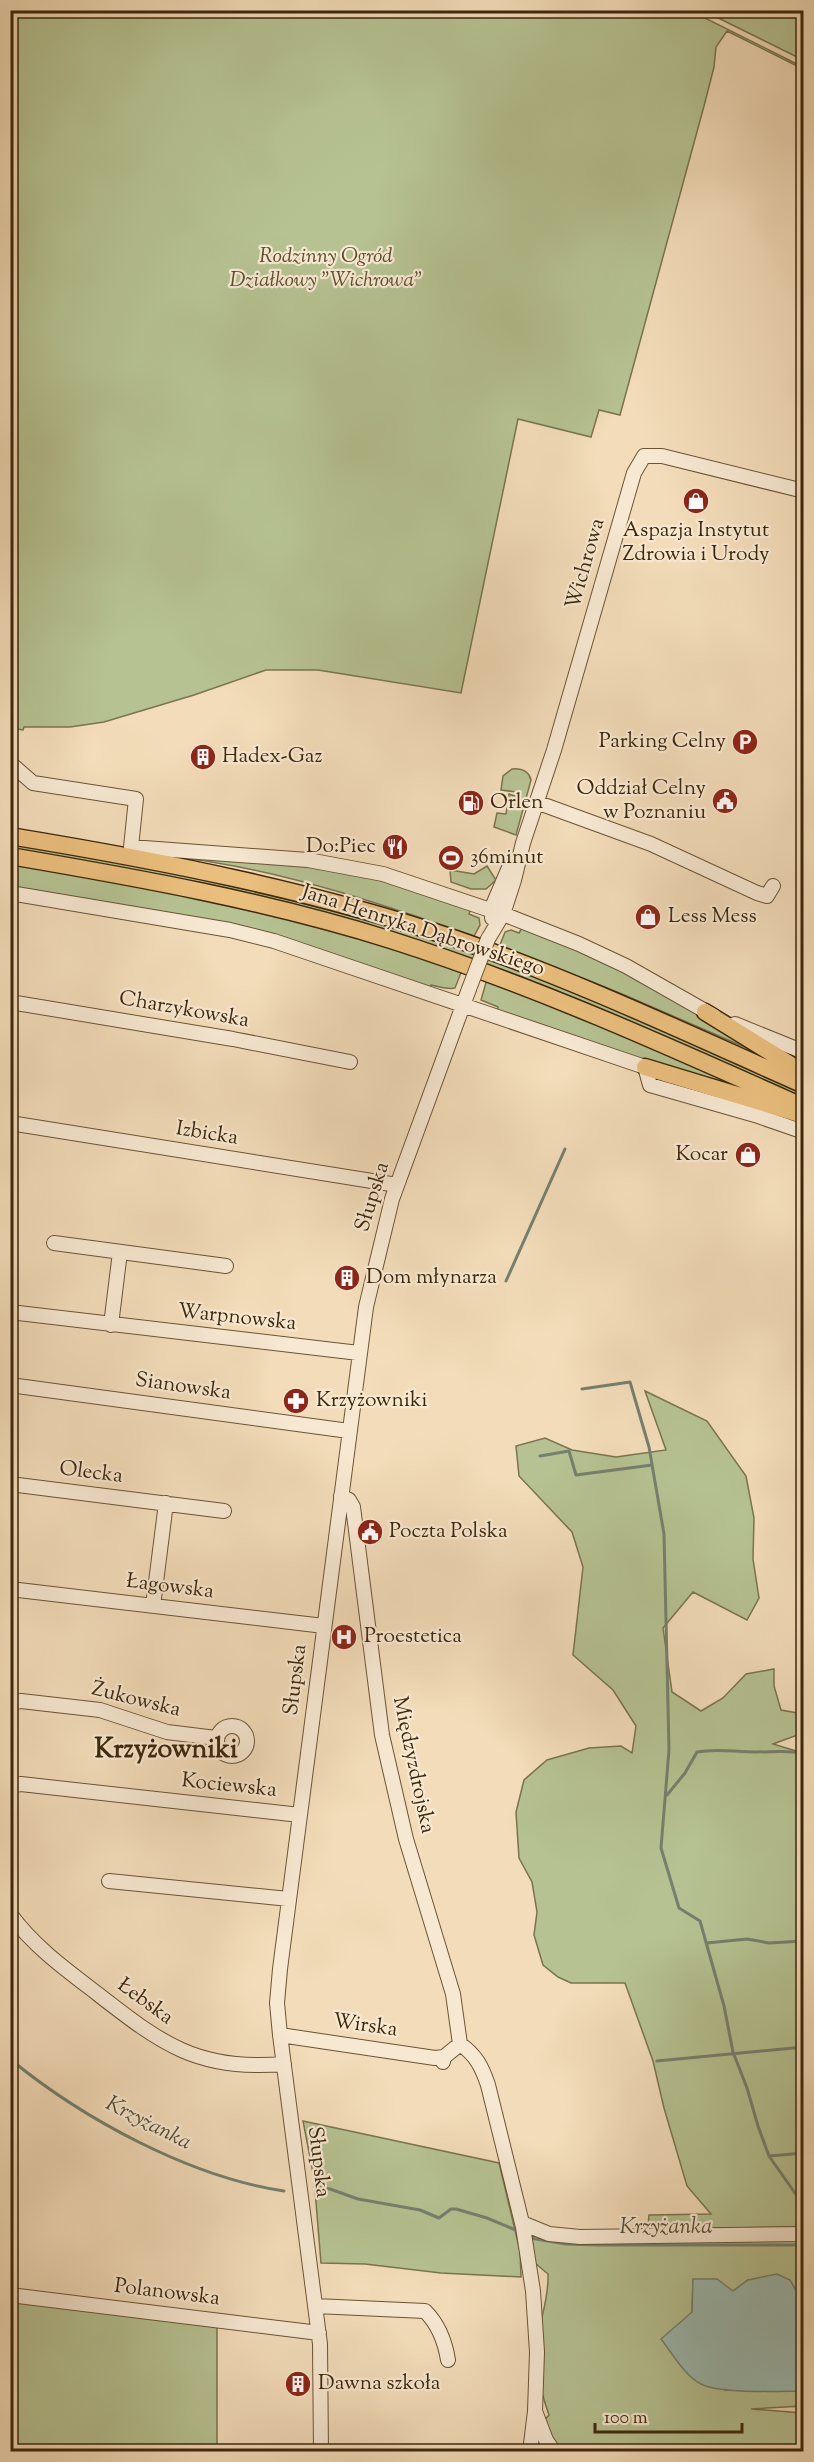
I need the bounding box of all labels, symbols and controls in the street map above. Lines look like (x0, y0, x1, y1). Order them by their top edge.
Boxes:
park label: Rodzinny Ogród Działkowy "Wichrowa" (229, 242, 423, 296)
shop icon: Aspazja Instytut Zdrowia i Urody (681, 486, 711, 516)
street label: Wichrowa (559, 515, 613, 613)
place label: Aspazja Instytut Zdrowia i Urody (622, 516, 770, 570)
place label: Parking Celny (599, 727, 727, 757)
parking icon: Parking Celny (730, 727, 760, 757)
building icon: Hadex-Gaz (188, 742, 218, 772)
place label: Hadex-Gaz (222, 742, 323, 772)
place label: Oddział Celny w Poznaniu (577, 774, 707, 828)
public building icon: Oddział Celny w Poznaniu (710, 786, 740, 816)
fuel station icon: Orlen (456, 788, 486, 818)
place label: Orlen (490, 788, 544, 818)
place label: Do:Piec (306, 832, 376, 862)
restaurant icon: Do:Piec (380, 832, 410, 862)
sports icon: 36minut (436, 843, 466, 873)
place label: 36minut (470, 843, 544, 873)
street label: Jana Henryka Dąbrowskiego (297, 877, 548, 984)
shop icon: Less Mess (633, 902, 663, 932)
place label: Less Mess (668, 902, 757, 932)
street label: Charzykowska (116, 984, 252, 1036)
street label: Izbicka (174, 1114, 241, 1154)
place label: Kocar (675, 1140, 728, 1170)
shop icon: Kocar (733, 1140, 763, 1170)
street label: Słupska (348, 1158, 398, 1236)
building icon: Dom młynarza (332, 1263, 362, 1293)
place label: Dom młynarza (366, 1263, 497, 1293)
street label: Warpnowska (176, 1297, 298, 1339)
street label: Sianowska (133, 1365, 233, 1409)
pharmacy icon: Krzyżowniki (281, 1386, 311, 1416)
place label: Krzyżowniki (316, 1386, 427, 1416)
street label: Olecka (57, 1454, 125, 1492)
public building icon: Poczta Polska (355, 1517, 385, 1547)
place label: Poczta Polska (389, 1517, 508, 1547)
street label: Łagowska (124, 1567, 216, 1607)
hospital icon: Proestetica (329, 1622, 359, 1652)
place label: Proestetica (364, 1622, 462, 1652)
street label: Słupska (277, 1642, 315, 1717)
street label: Żukowska (88, 1674, 184, 1726)
street label: Międzyzdrojska (384, 1694, 442, 1837)
district label: Krzyżowniki (94, 1731, 238, 1770)
street label: Kociewska (180, 1766, 278, 1806)
street label: Łebska (111, 1971, 180, 2033)
street label: Wirska (331, 2007, 400, 2045)
water label: Krzyżanka (99, 2089, 197, 2159)
street label: Słupska (299, 2125, 337, 2200)
water label: Krzyżanka (620, 2212, 712, 2244)
street label: Polanowska (113, 2272, 222, 2314)
building icon: Dawna szkoła (283, 2369, 313, 2399)
place label: Dawna szkoła (318, 2369, 441, 2399)
scale bar (595, 2396, 742, 2434)
text: 100 m (604, 2406, 648, 2432)

